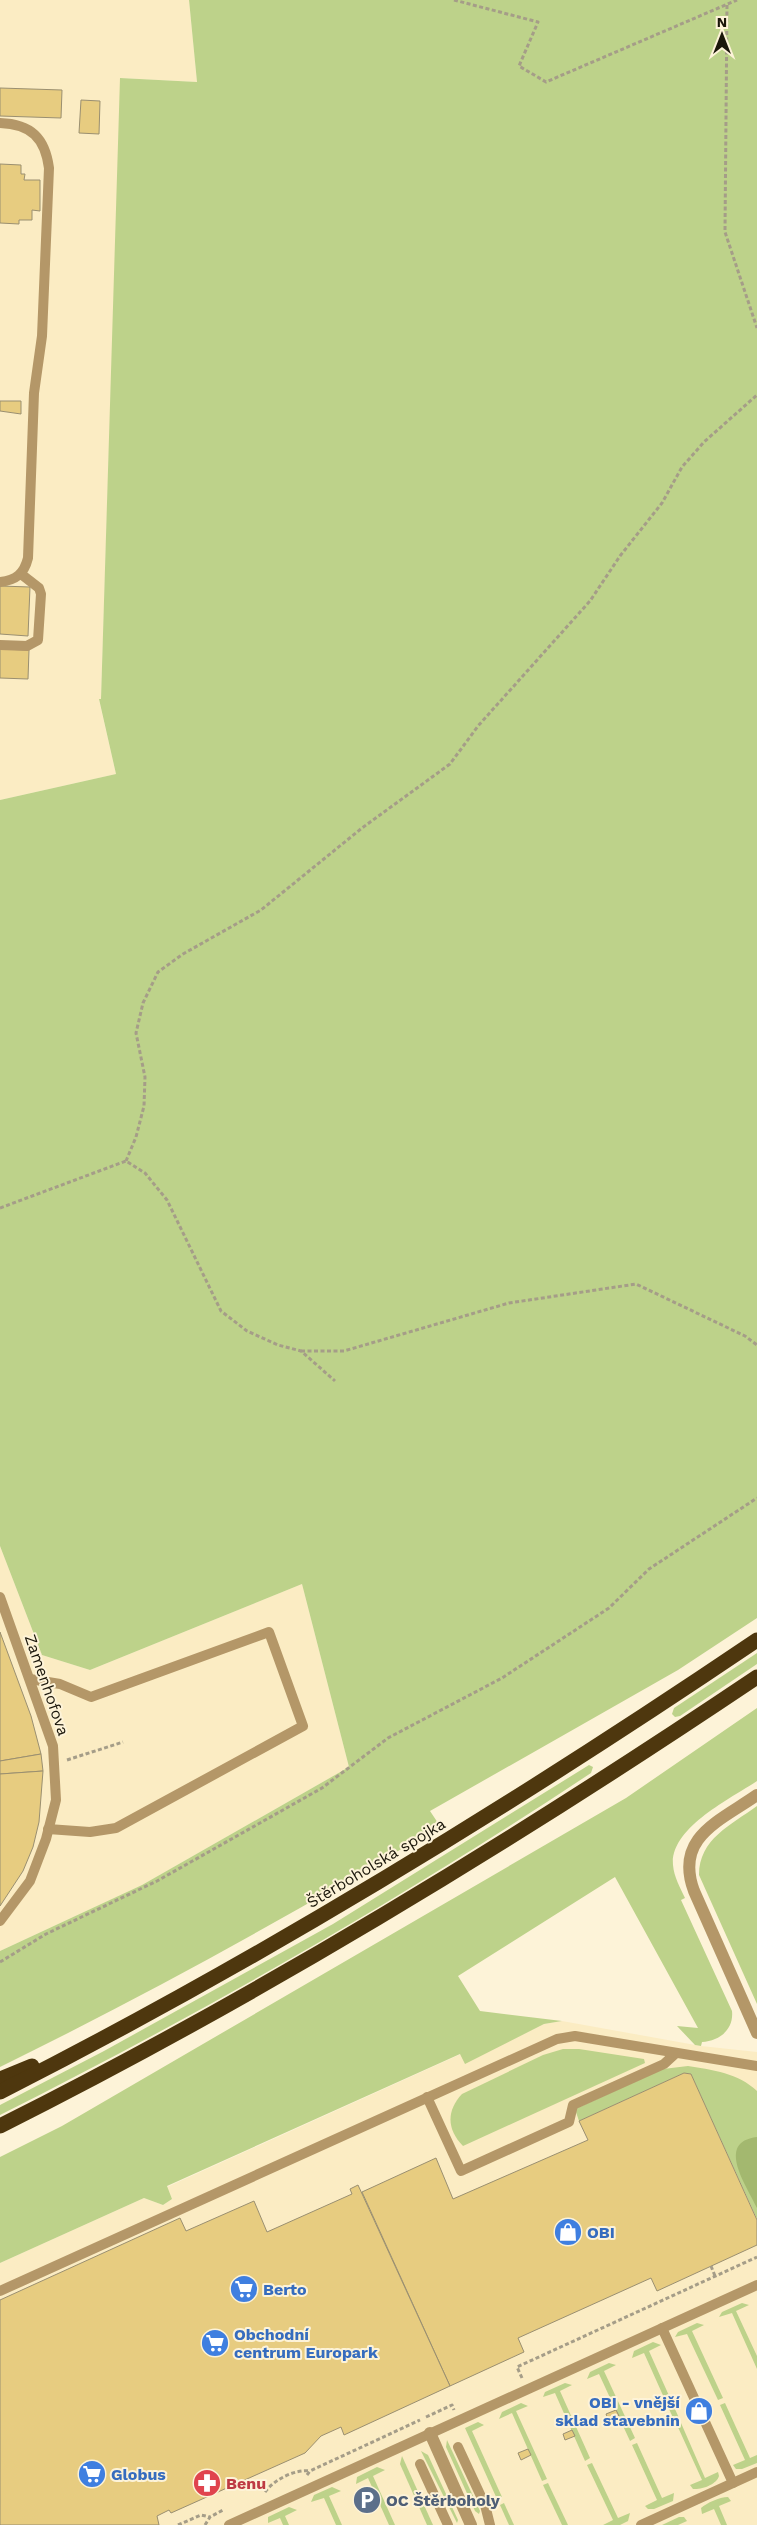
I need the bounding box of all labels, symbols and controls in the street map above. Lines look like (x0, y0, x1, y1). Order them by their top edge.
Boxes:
north arrow (697, 10, 747, 60)
text: N (717, 14, 727, 30)
street label: Zamenhofova (21, 1632, 73, 1738)
street label: Štěrboholská spojka (303, 1814, 449, 1912)
shop icon: OBI (553, 2217, 583, 2247)
place label: OBI (587, 2223, 615, 2242)
supermarket icon: Berto (229, 2274, 259, 2304)
place label: Berto (263, 2280, 307, 2299)
place label: Obchodní centrum Europark (234, 2325, 378, 2362)
supermarket icon: Obchodní centrum Europark (200, 2328, 230, 2358)
place label: OBI - vnější sklad stavebnin (555, 2393, 680, 2430)
shop icon: OBI - vnější sklad stavebnin (684, 2396, 714, 2426)
supermarket icon: Globus (77, 2459, 107, 2489)
place label: Globus (111, 2465, 166, 2484)
pharmacy icon: Benu (192, 2468, 222, 2498)
place label: Benu (226, 2474, 266, 2493)
parking icon: OC Štěrboholy (352, 2485, 382, 2515)
place label: OC Štěrboholy (386, 2491, 501, 2510)

